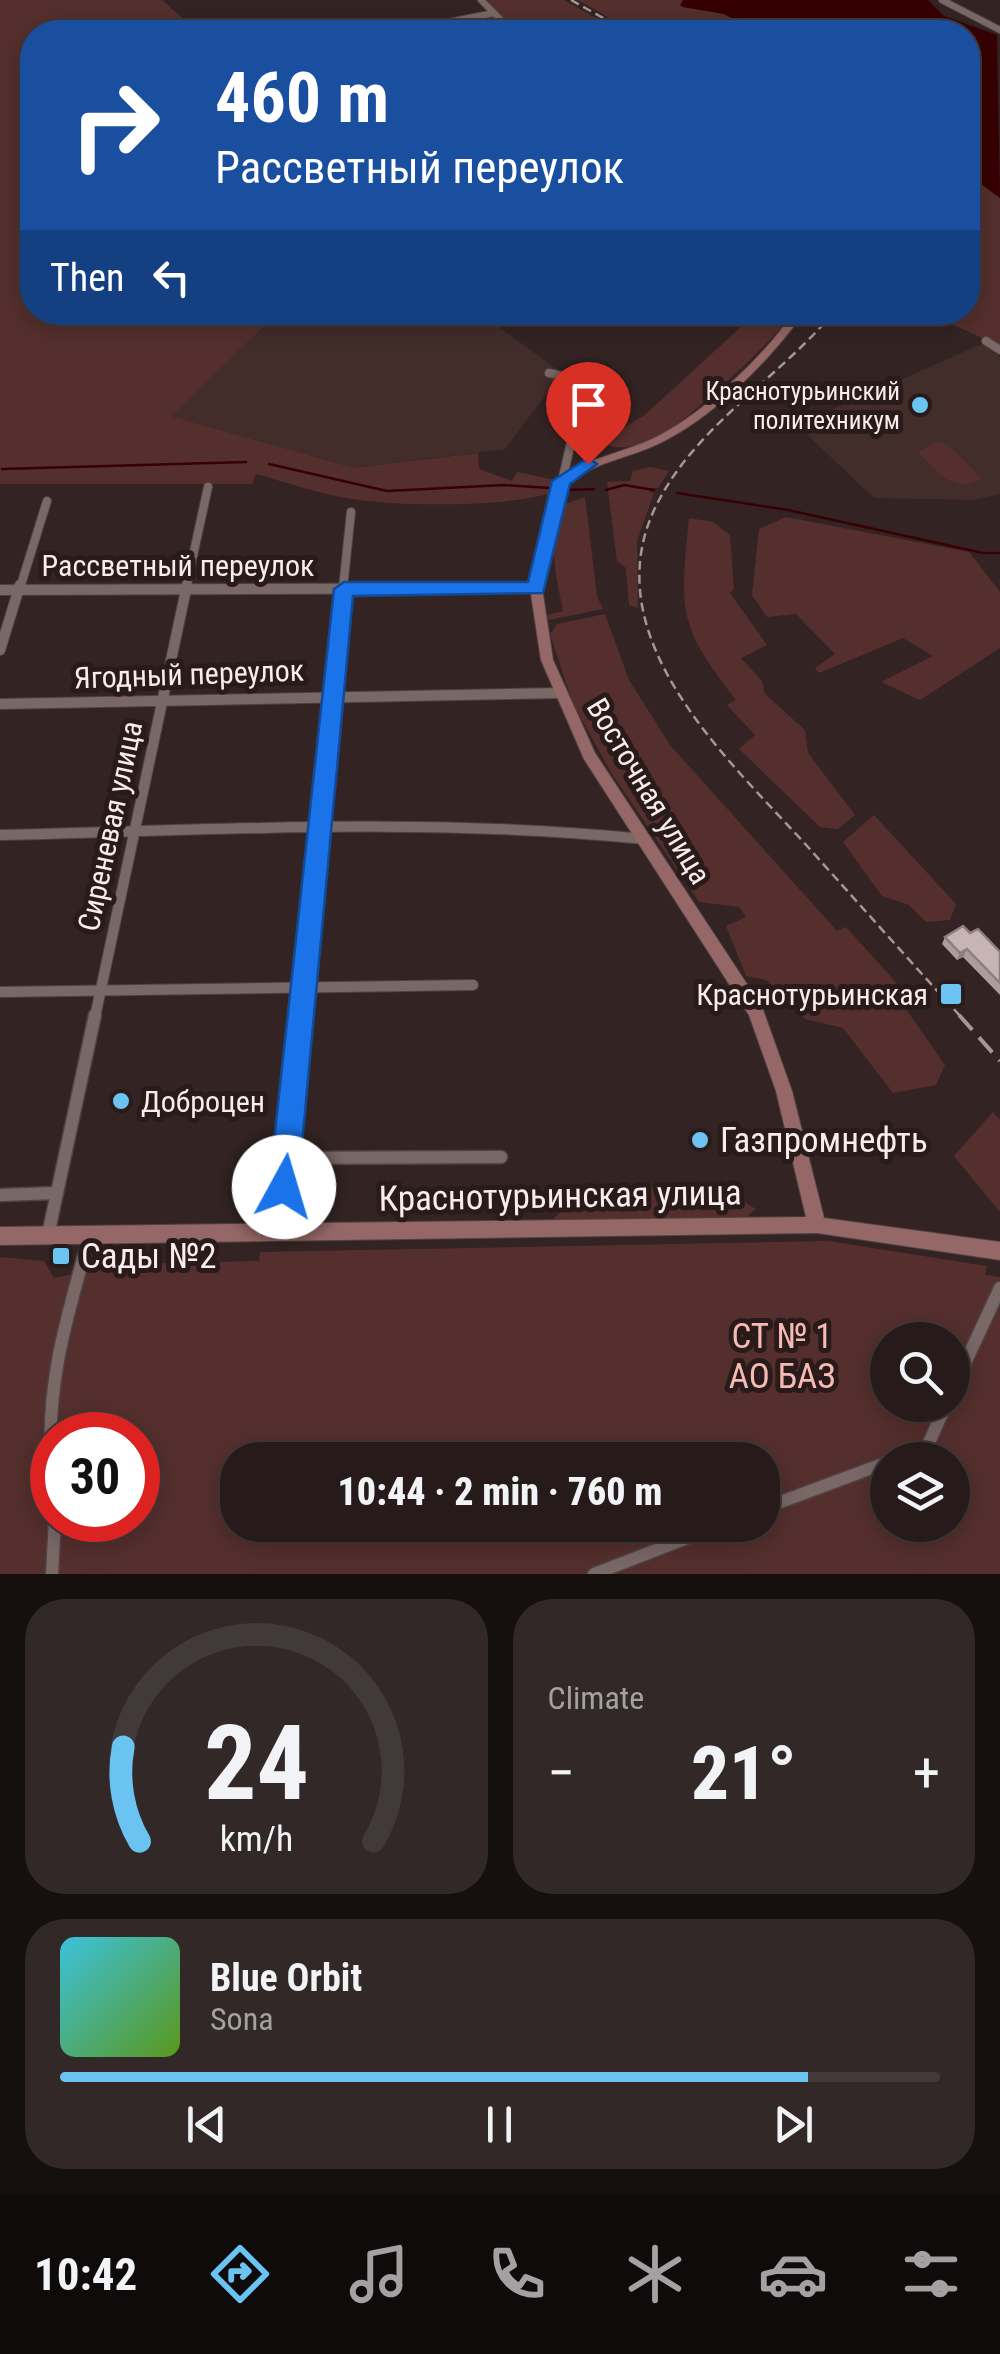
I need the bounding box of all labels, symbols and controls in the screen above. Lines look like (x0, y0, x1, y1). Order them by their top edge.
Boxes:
text: 460 m (215, 57, 389, 139)
icon: right (50, 60, 180, 190)
text: Рассветный переулок (215, 141, 624, 194)
icon: left (144, 250, 199, 305)
text: Then (50, 256, 124, 300)
pin (546, 362, 631, 465)
icon: arrive (561, 377, 616, 432)
place label: Краснотурьинский политехникум (705, 377, 900, 435)
marker: Краснотурьинский политехникум (909, 394, 931, 416)
street label: Рассветный переулок (42, 548, 314, 583)
street label: Ягодный переулок (73, 652, 305, 696)
street label: Восточная улица (580, 692, 718, 890)
street label: Сиреневая улица (71, 718, 149, 934)
place label: Краснотурьинская (696, 977, 928, 1012)
marker: Краснотурьинская (938, 981, 964, 1007)
place label: Доброцен (141, 1084, 265, 1119)
marker: Доброцен (110, 1090, 132, 1112)
place label: Газпромнефть (720, 1120, 928, 1161)
marker: Газпромнефть (689, 1129, 711, 1151)
position arrow (232, 1135, 336, 1239)
street label: Краснотурьинская улица (378, 1172, 742, 1220)
place label: Сады №2 (81, 1236, 217, 1277)
marker: Сады №2 (50, 1245, 72, 1267)
park label: СТ № 1 АО БАЗ (729, 1316, 835, 1397)
map controls (870, 1322, 970, 1542)
button: search (870, 1322, 970, 1422)
speed limit sign: 30 (30, 1412, 160, 1542)
button: layers (870, 1442, 970, 1542)
text: 10:44 · 2 min · 760 m (338, 1470, 662, 1514)
text: Climate (548, 1679, 644, 1717)
text: 24 (204, 1703, 309, 1824)
text: 21° (691, 1729, 797, 1817)
text: − (548, 1741, 575, 1805)
text: + (913, 1741, 940, 1805)
text: km/h (219, 1818, 293, 1860)
text: Blue Orbit (210, 1956, 362, 2000)
text: Sona (210, 2000, 273, 2038)
icon: previous (179, 2097, 234, 2152)
icon: pause (472, 2097, 527, 2152)
icon: next (766, 2097, 821, 2152)
icon: directions (205, 2239, 275, 2309)
icon: music (344, 2239, 414, 2309)
icon: phone (482, 2239, 552, 2309)
icon: climate (620, 2239, 690, 2309)
icon: car (758, 2239, 828, 2309)
icon: filters (896, 2239, 966, 2309)
text: 10:42 (34, 2248, 137, 2301)

